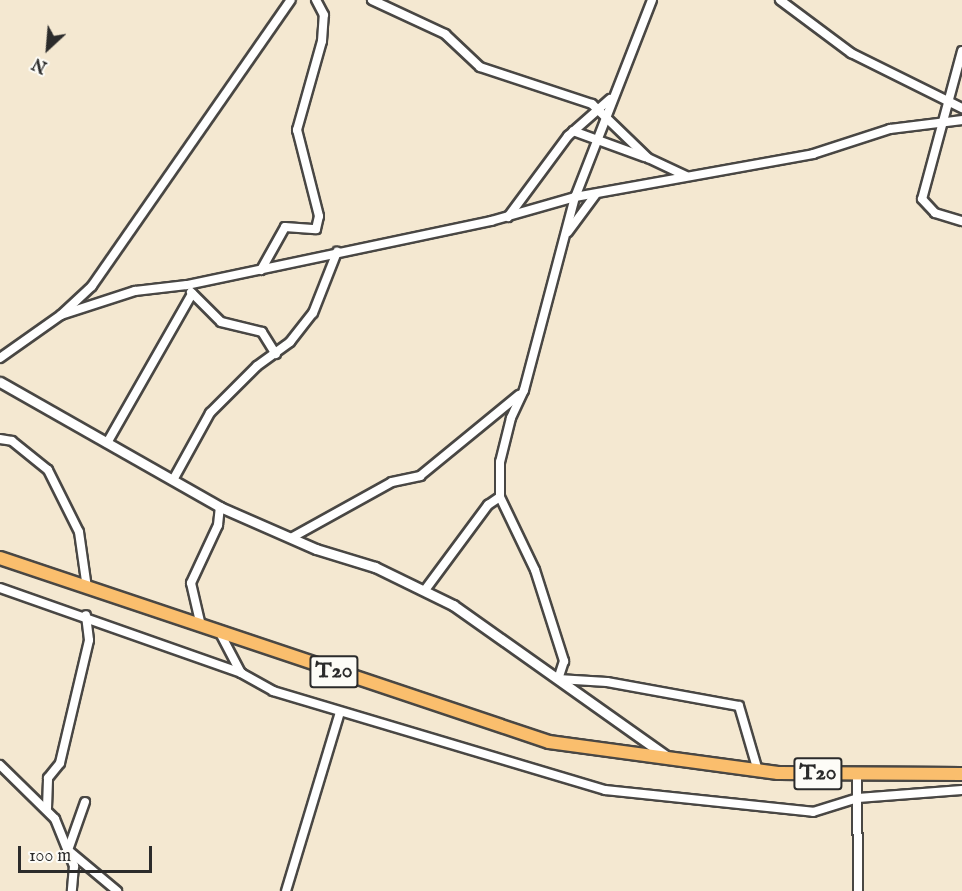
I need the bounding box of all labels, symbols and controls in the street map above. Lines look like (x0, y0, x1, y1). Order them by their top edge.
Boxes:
north arrow (18, 18, 78, 78)
text: N (30, 52, 51, 76)
road number: T20 (308, 653, 360, 691)
road number: T20 (792, 755, 844, 793)
scale bar (21, 834, 154, 872)
text: 100 m (29, 845, 71, 868)

